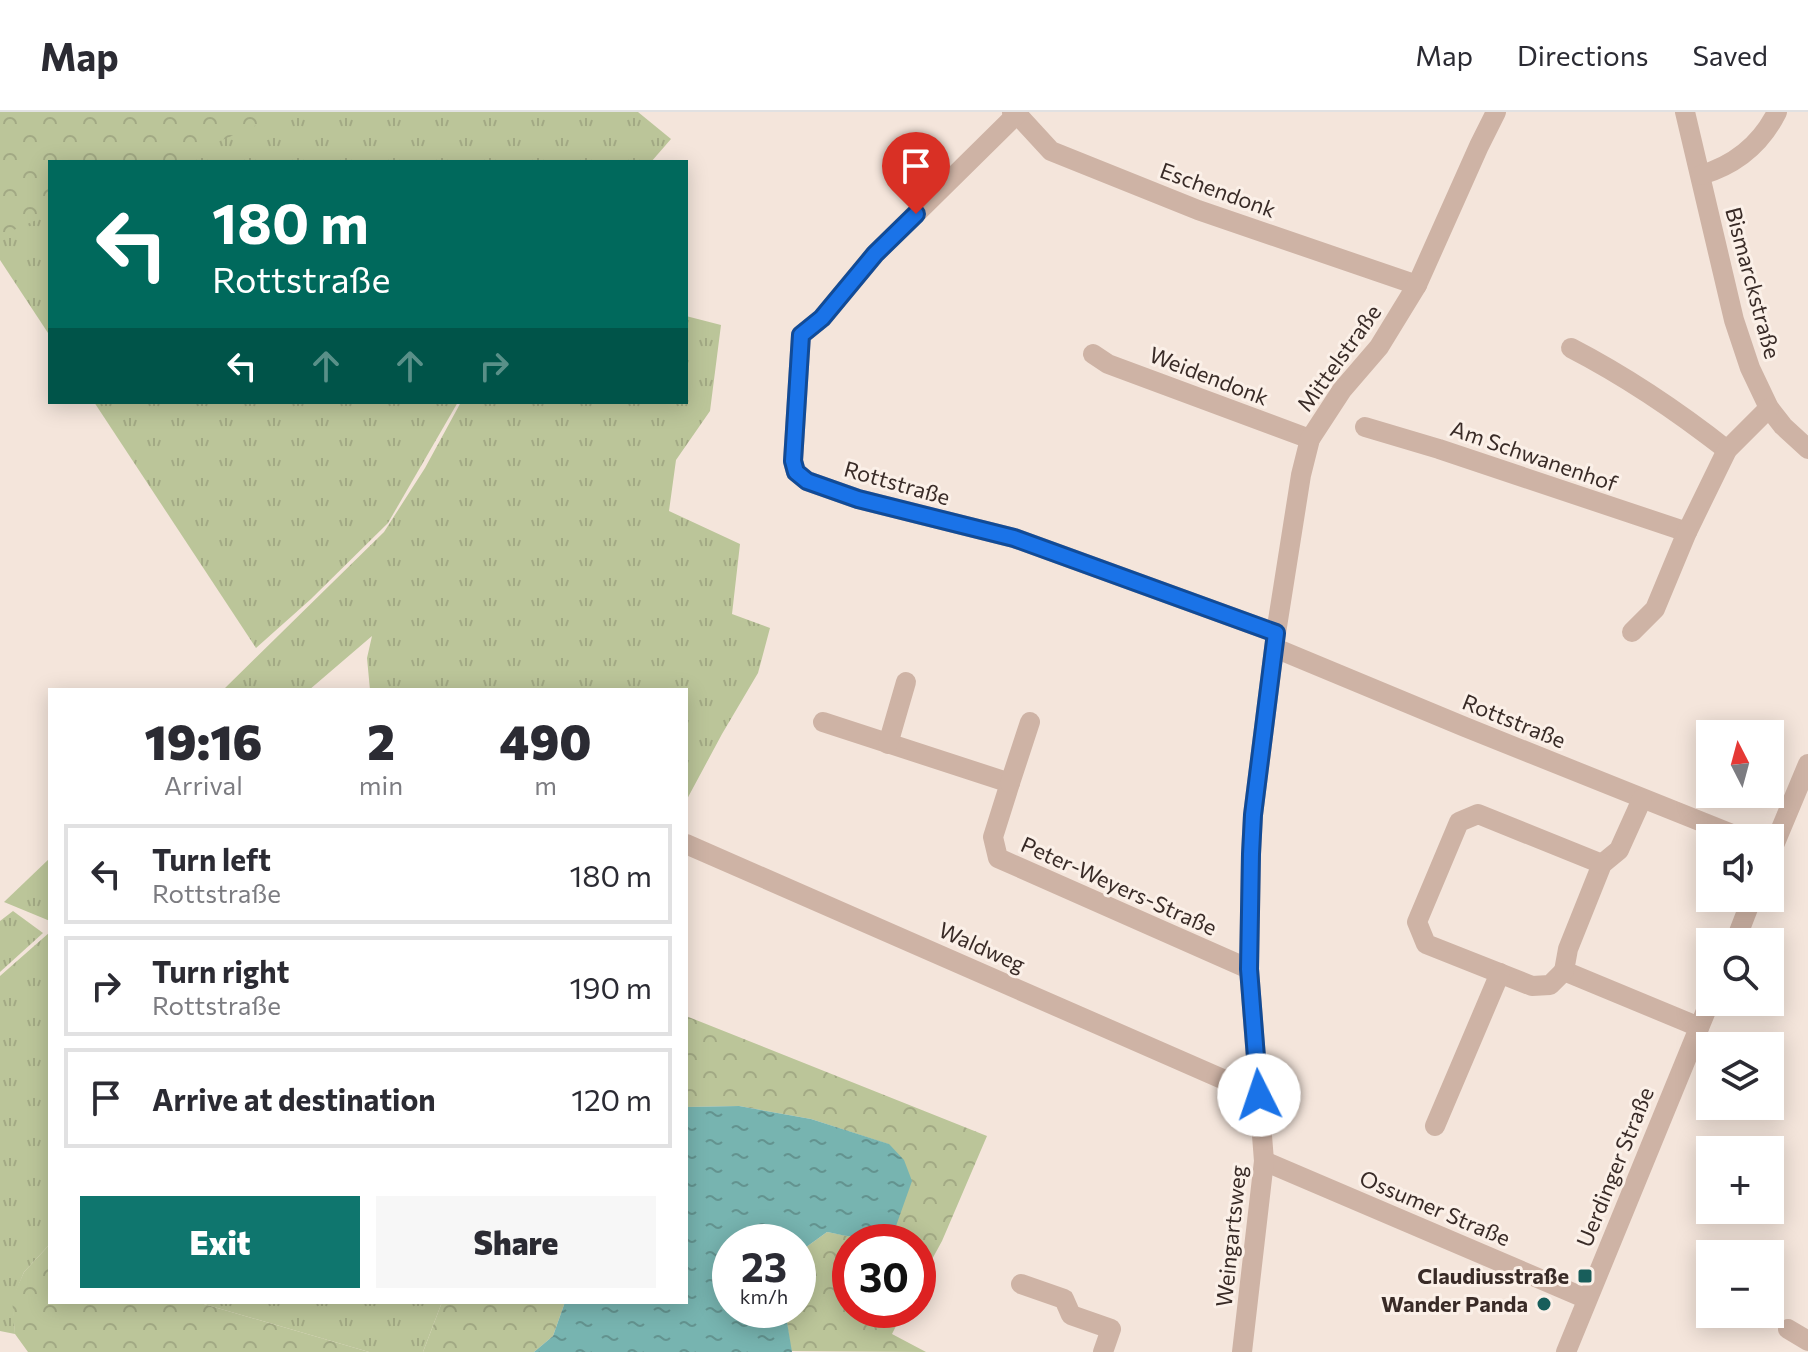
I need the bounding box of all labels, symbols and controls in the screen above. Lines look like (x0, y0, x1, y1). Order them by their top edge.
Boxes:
text: Map (40, 32, 119, 79)
text: Map (1415, 38, 1473, 72)
text: Directions (1517, 38, 1648, 72)
text: Saved (1692, 38, 1768, 72)
pin (882, 132, 950, 214)
icon: arrive (894, 144, 938, 188)
street label: Eschendonk (1157, 156, 1280, 223)
text: 180 m (212, 187, 369, 256)
icon: left (80, 192, 184, 296)
street label: Bismarckstraße (1720, 204, 1787, 362)
text: Rottstraße (212, 256, 390, 300)
street label: Mittelstraße (1291, 299, 1386, 417)
street label: Weidendonk (1146, 340, 1273, 411)
icon: left (220, 344, 264, 388)
icon: ahead (304, 344, 348, 388)
icon: ahead (388, 344, 432, 388)
icon: right (472, 344, 516, 388)
street label: Am Schwanenhof (1447, 414, 1621, 497)
street label: Rottstraße (841, 455, 953, 511)
street label: Rottstraße (1459, 688, 1570, 753)
text: 19:16 (144, 711, 262, 770)
text: 2 (367, 711, 395, 770)
text: 490 (500, 711, 592, 770)
north arrow (1696, 720, 1784, 808)
map controls (1696, 720, 1784, 1328)
text: Arrival (164, 769, 243, 800)
text: min (359, 769, 403, 800)
text: m (534, 769, 557, 800)
button: sound (1696, 824, 1784, 912)
street label: Peter-Weyers-Straße (1017, 830, 1221, 941)
text: Turn left (152, 840, 271, 877)
icon: left (84, 852, 128, 896)
text: 180 m (569, 856, 652, 893)
text: Rottstraße (152, 877, 281, 908)
street label: Waldweg (935, 916, 1030, 978)
button: search (1696, 928, 1784, 1016)
text: Turn right (152, 952, 289, 989)
icon: right (84, 964, 128, 1008)
text: 190 m (569, 968, 652, 1005)
text: Rottstraße (152, 989, 281, 1020)
button: layers (1696, 1032, 1784, 1120)
position arrow (1217, 1053, 1301, 1137)
icon: arrive (84, 1076, 128, 1120)
text: Arrive at destination (152, 1080, 436, 1117)
text: 120 m (571, 1080, 652, 1117)
street label: Uerdinger Straße (1570, 1083, 1659, 1251)
button: + (1696, 1136, 1784, 1224)
street label: Weingartsweg (1210, 1164, 1251, 1308)
street label: Ossumer Straße (1356, 1164, 1514, 1251)
button: Exit (80, 1196, 360, 1288)
button: Share (376, 1196, 656, 1288)
speed limit sign: 30 (832, 1224, 936, 1328)
button: − (1696, 1240, 1784, 1328)
text: 23 (741, 1241, 787, 1290)
place label: Claudiusstraße (1417, 1262, 1569, 1289)
marker: Claudiusstraße (1576, 1267, 1594, 1285)
text: km/h (740, 1284, 788, 1308)
place label: Wander Panda (1381, 1290, 1528, 1317)
marker: Wander Panda (1535, 1295, 1553, 1313)

